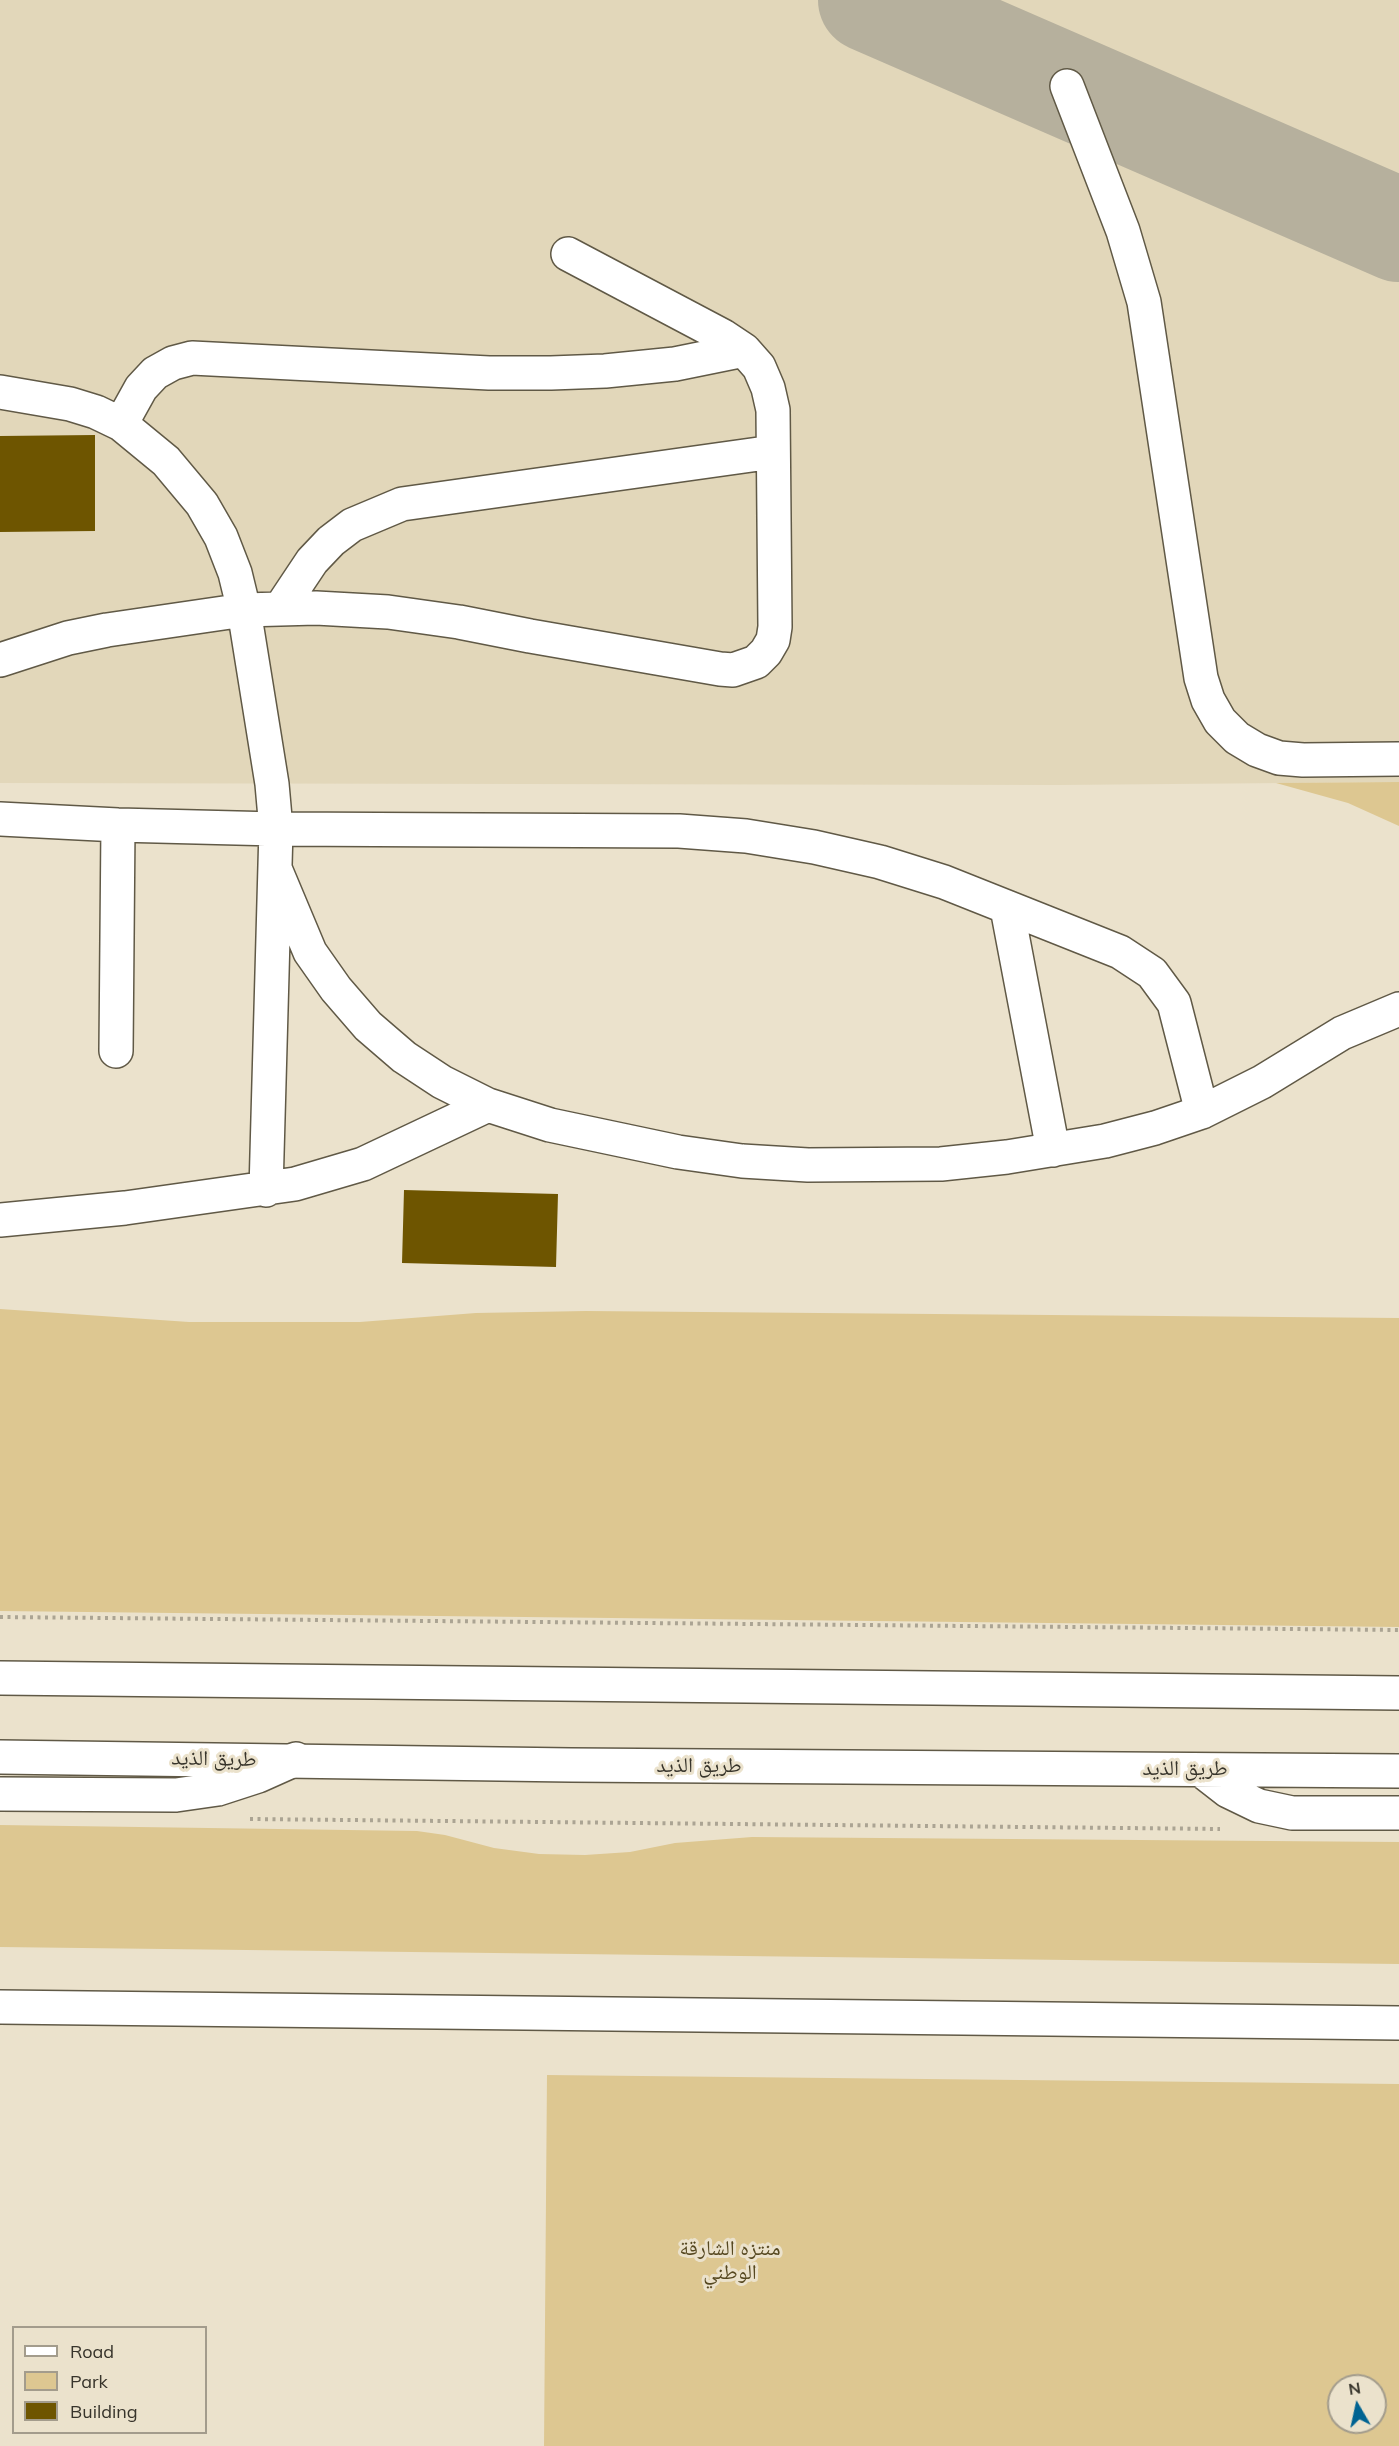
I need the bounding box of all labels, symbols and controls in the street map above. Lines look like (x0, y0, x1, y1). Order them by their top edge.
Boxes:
street label: طريق الذيد (171, 1746, 257, 1772)
street label: طريق الذيد (656, 1753, 742, 1779)
street label: طريق الذيد (1142, 1756, 1228, 1782)
park label: منتزه الشارقة الوطني (680, 2236, 780, 2286)
legend (12, 2326, 207, 2434)
text: Road (70, 2340, 114, 2363)
text: Park (70, 2370, 108, 2393)
north arrow (1327, 2374, 1387, 2434)
text: N (1347, 2377, 1362, 2399)
text: Building (70, 2400, 138, 2423)

